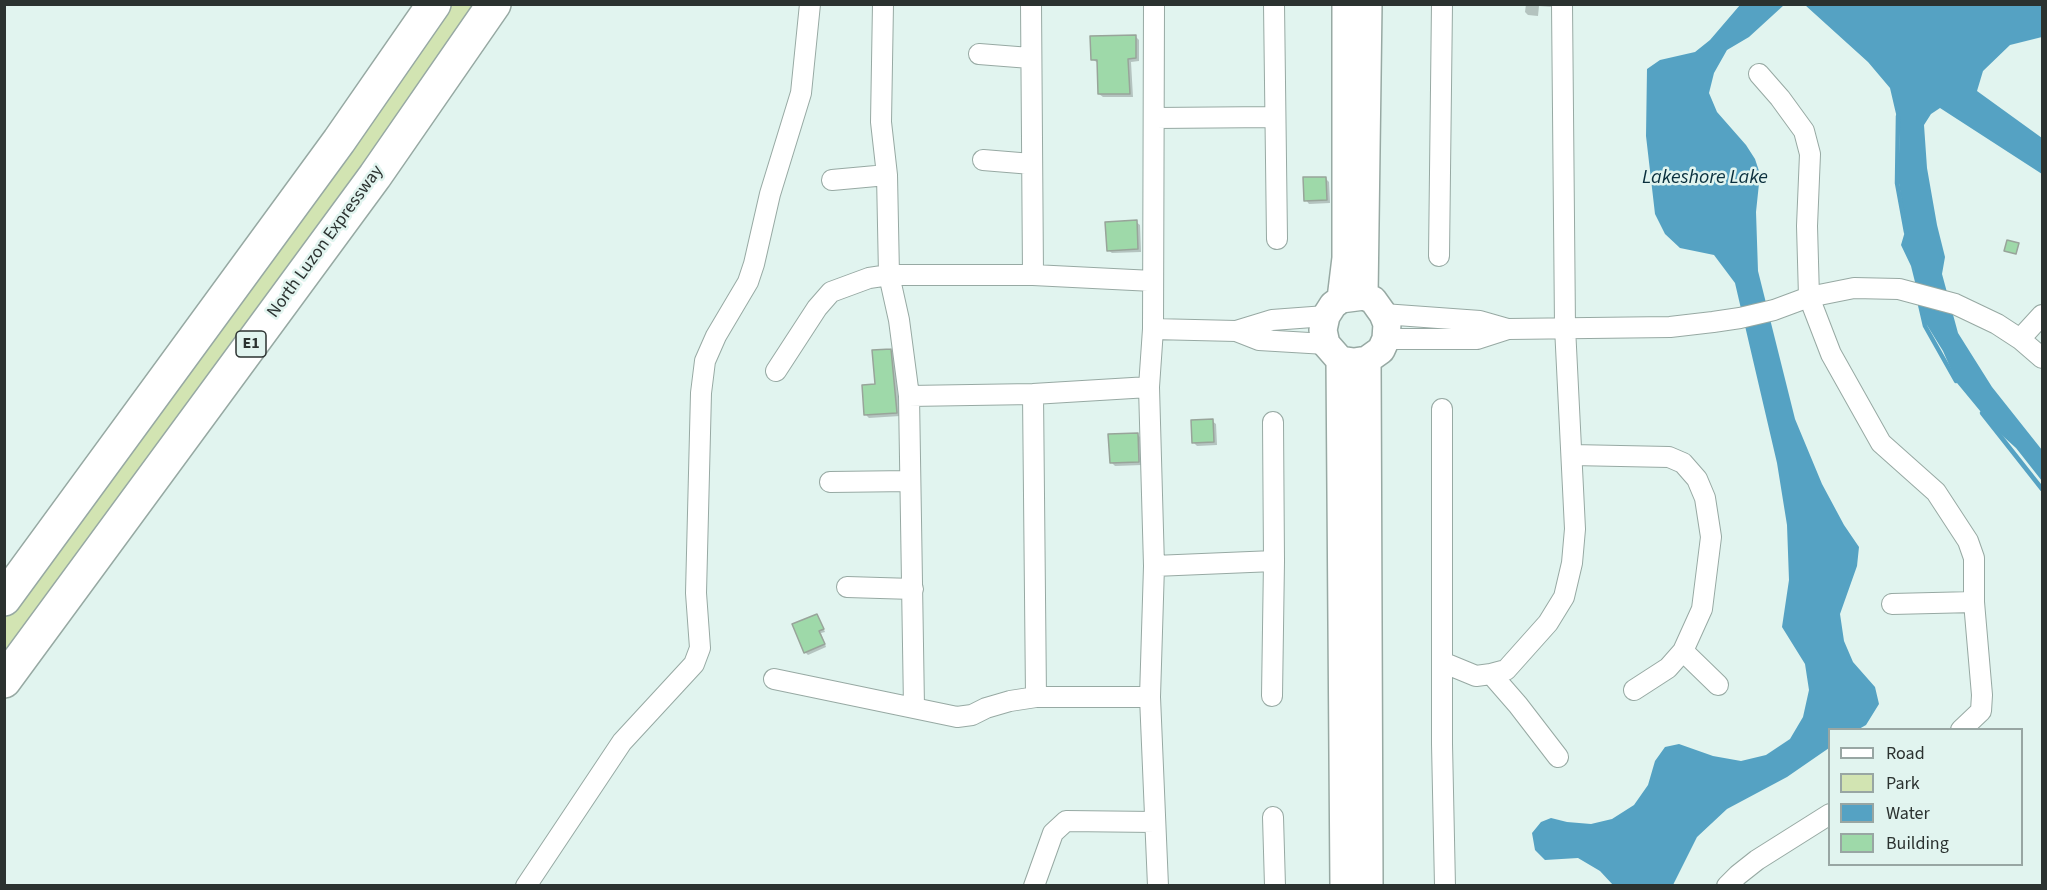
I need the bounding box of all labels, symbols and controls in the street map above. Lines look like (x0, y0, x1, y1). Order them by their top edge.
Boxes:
street label: North Luzon Expressway (263, 161, 389, 323)
water label: Lakeshore Lake (1642, 167, 1768, 191)
road number: E1 (236, 331, 266, 357)
legend (1828, 728, 2023, 866)
text: Road (1886, 741, 1925, 766)
text: Park (1886, 771, 1920, 796)
text: Water (1886, 801, 1930, 826)
text: Building (1886, 831, 1949, 856)

